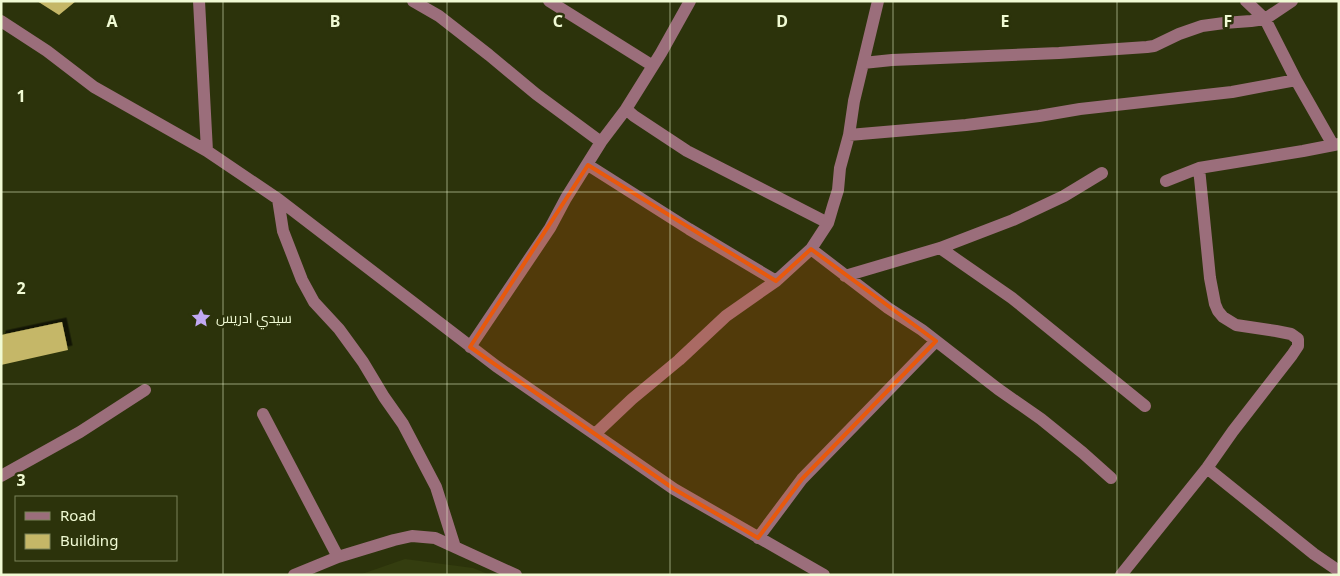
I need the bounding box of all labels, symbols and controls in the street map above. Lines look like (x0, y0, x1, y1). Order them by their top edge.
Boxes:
text: A (106, 10, 118, 32)
text: B (330, 10, 340, 32)
text: C (553, 10, 563, 32)
text: D (776, 10, 788, 32)
text: E (1001, 10, 1010, 32)
text: F (1224, 10, 1232, 32)
text: 1 (16, 85, 26, 107)
text: 2 (16, 277, 26, 299)
place icon: سيدي ادريس (190, 307, 212, 329)
place label: سيدي ادريس (216, 308, 292, 330)
text: 3 (16, 469, 26, 491)
legend (15, 496, 178, 561)
text: Road (60, 505, 96, 525)
text: Building (60, 530, 118, 550)

